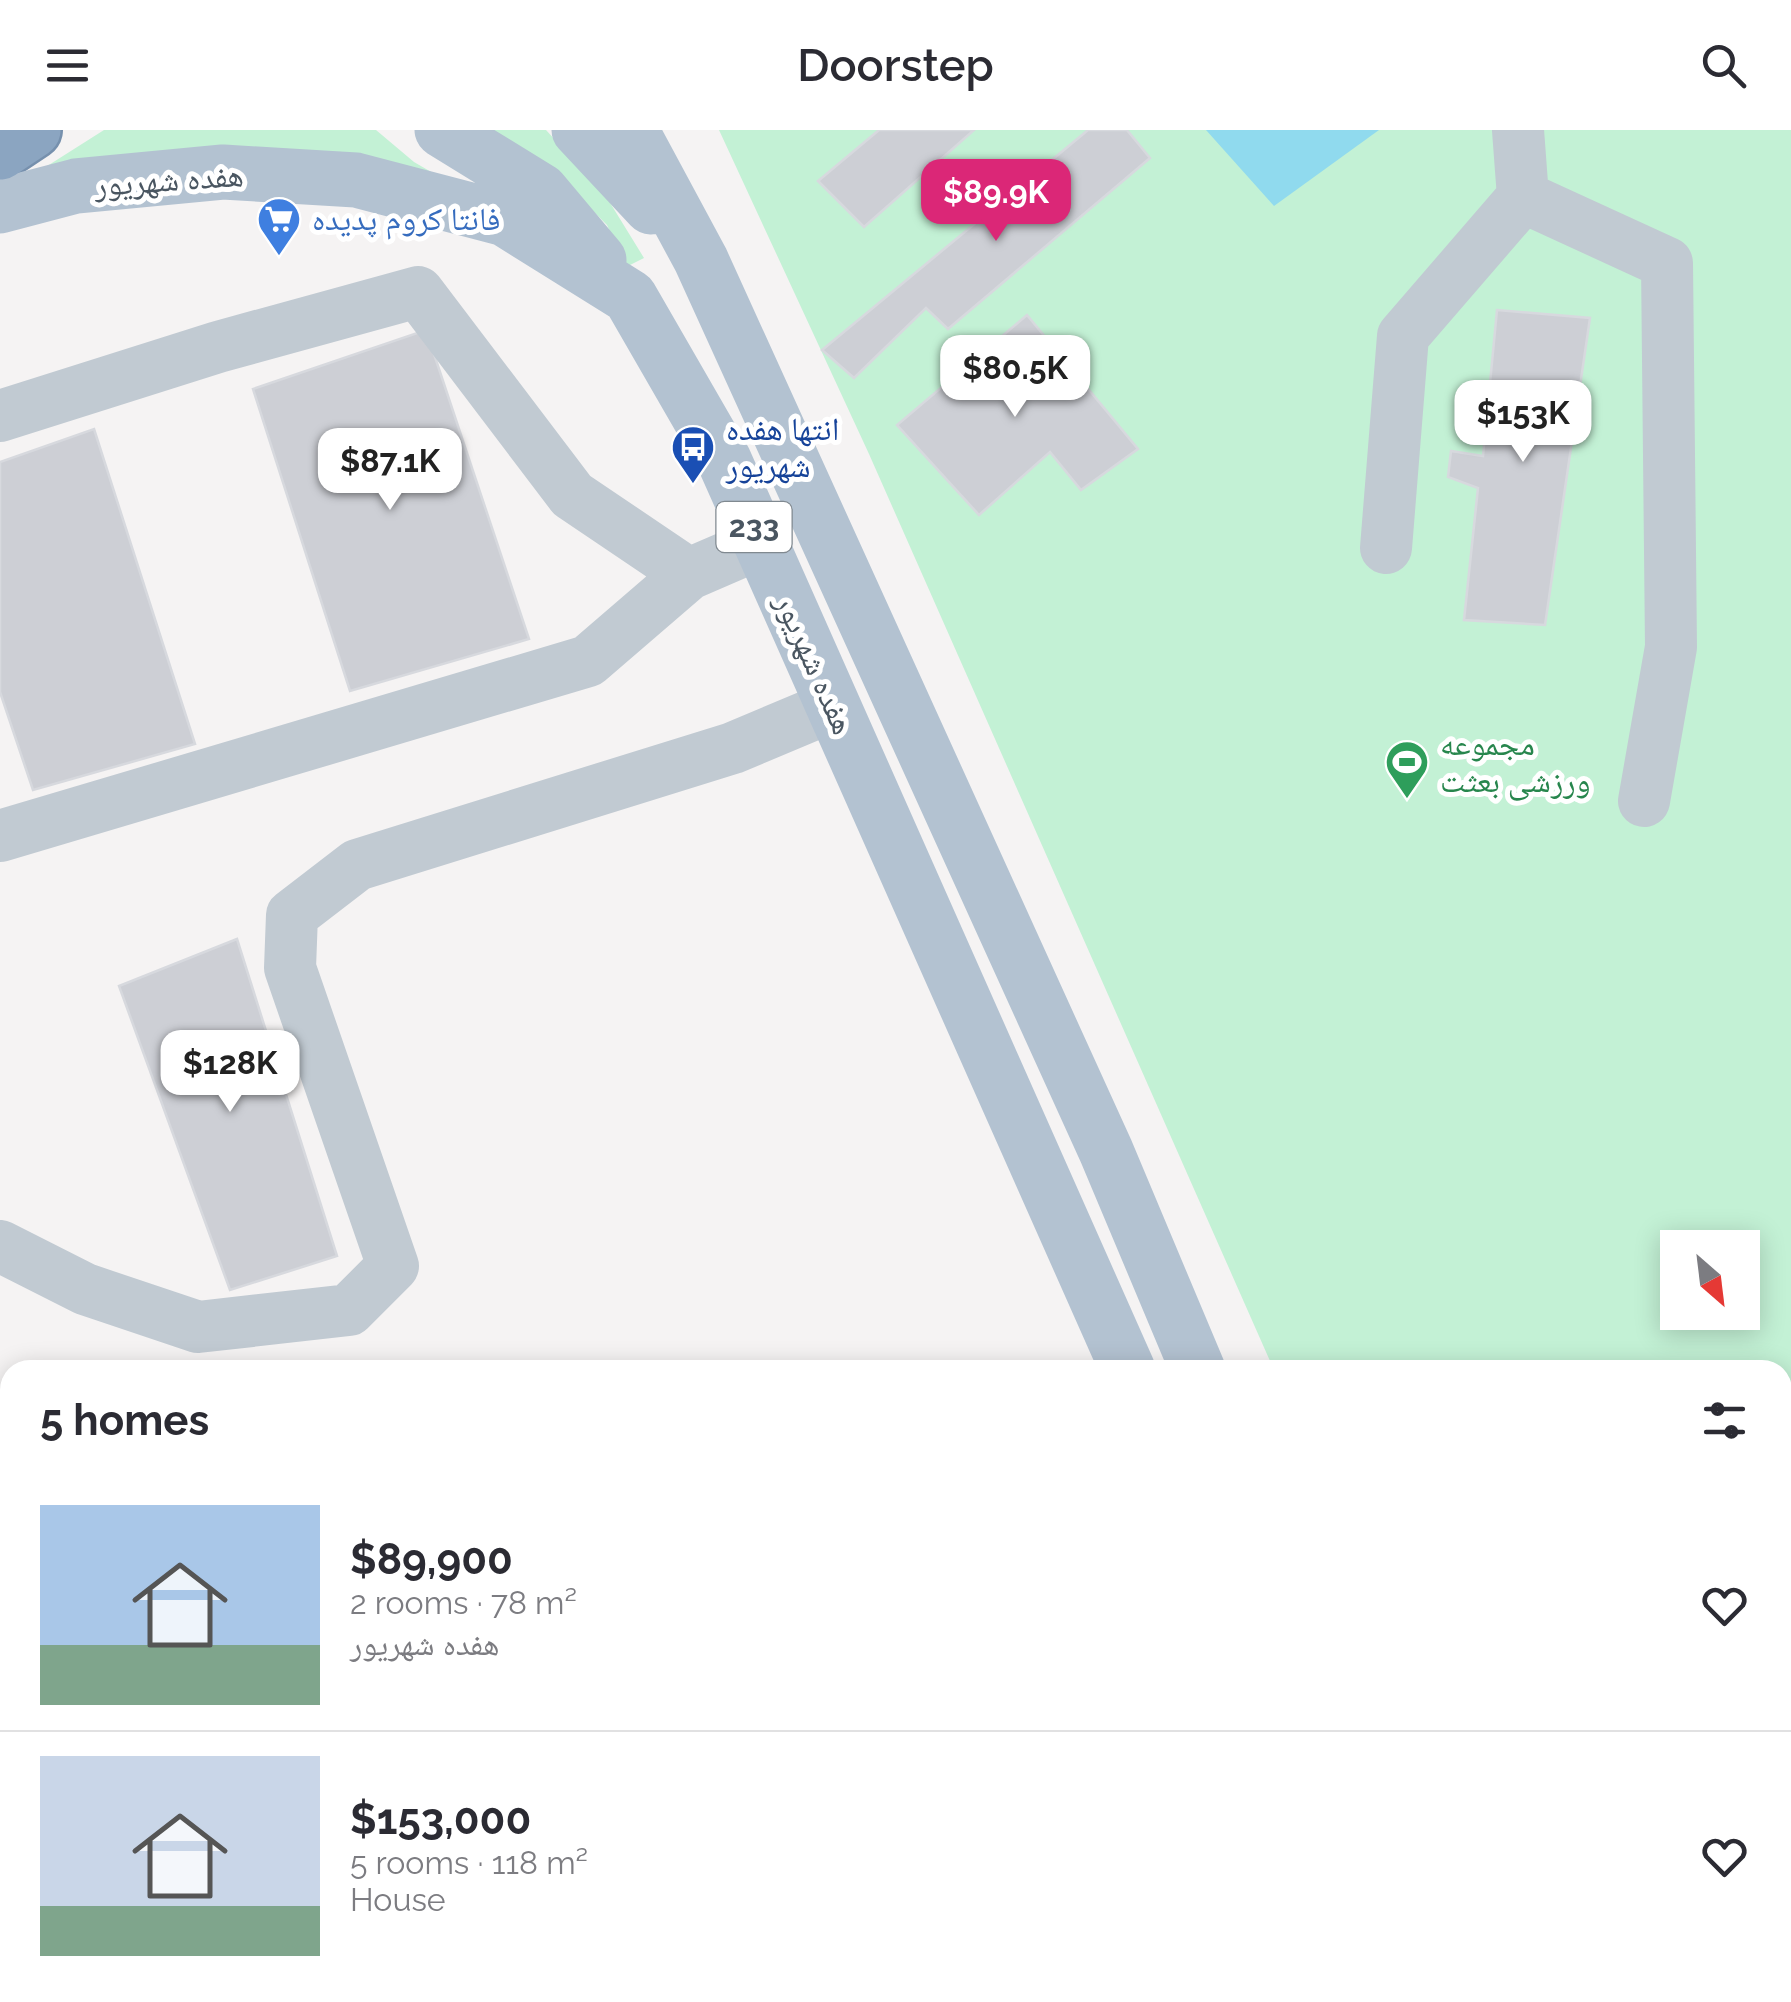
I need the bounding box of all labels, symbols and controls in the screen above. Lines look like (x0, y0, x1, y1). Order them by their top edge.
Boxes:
icon: menu (40, 38, 95, 93)
icon: search (1696, 38, 1751, 93)
text: Doorstep (797, 39, 994, 92)
street label: هفده شهریور (92, 156, 245, 203)
pin: $89.9K (915, 159, 1077, 244)
text: $89.9K (943, 173, 1049, 210)
supermarket icon: فانتا کروم پدیده (256, 196, 302, 257)
place label: فانتا کروم پدیده (312, 200, 500, 240)
pin: $80.5K (934, 335, 1096, 420)
text: $80.5K (962, 349, 1068, 386)
pin: $153K (1453, 380, 1593, 465)
text: $153K (1476, 394, 1570, 431)
place label: انتها هفده شهریور (725, 410, 839, 484)
bus stop icon: انتها هفده شهریور (670, 424, 716, 485)
pin: $87.1K (309, 428, 471, 513)
text: $87.1K (340, 442, 440, 479)
road number: 233 (716, 502, 792, 552)
street label: هفده شهریور (768, 587, 863, 740)
place label: مجموعه ورزشی بعثت (1440, 725, 1591, 801)
sports icon: مجموعه ورزشی بعثت (1384, 739, 1430, 800)
pin: $128K (160, 1030, 300, 1115)
text: $128K (183, 1044, 277, 1081)
north arrow (1660, 1230, 1760, 1330)
map controls (1660, 1230, 1760, 1330)
icon: filters (1697, 1393, 1752, 1448)
text: 5 homes (40, 1396, 209, 1445)
text: $89,900 (350, 1535, 513, 1584)
icon: home (120, 1545, 240, 1665)
icon: heart (1697, 1578, 1752, 1633)
text: 2 rooms · 78 m² (350, 1584, 577, 1621)
text: هفده شهریور (350, 1625, 500, 1662)
text: $153,000 (350, 1795, 531, 1844)
icon: home (120, 1796, 240, 1916)
icon: heart (1697, 1829, 1752, 1884)
text: 5 rooms · 118 m² (350, 1844, 588, 1881)
text: House (350, 1881, 446, 1918)

